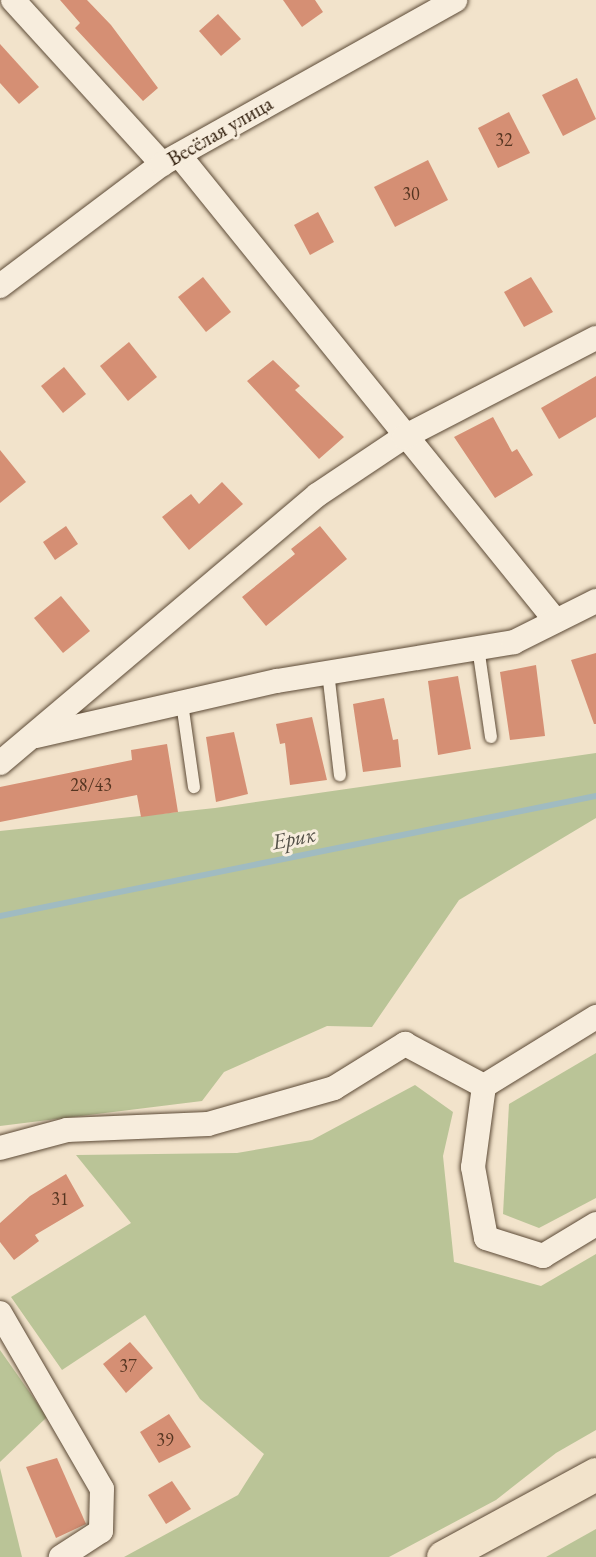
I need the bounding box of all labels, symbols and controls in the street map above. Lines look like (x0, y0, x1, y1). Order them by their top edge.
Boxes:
street label: Весёлая улица (163, 91, 277, 171)
house number: 32 (495, 129, 513, 151)
house number: 30 (402, 183, 420, 205)
house number: 28/43 (70, 774, 112, 796)
water label: Ерик (270, 821, 318, 855)
house number: 31 (51, 1188, 69, 1210)
house number: 37 (119, 1355, 137, 1377)
house number: 39 (156, 1429, 174, 1451)

